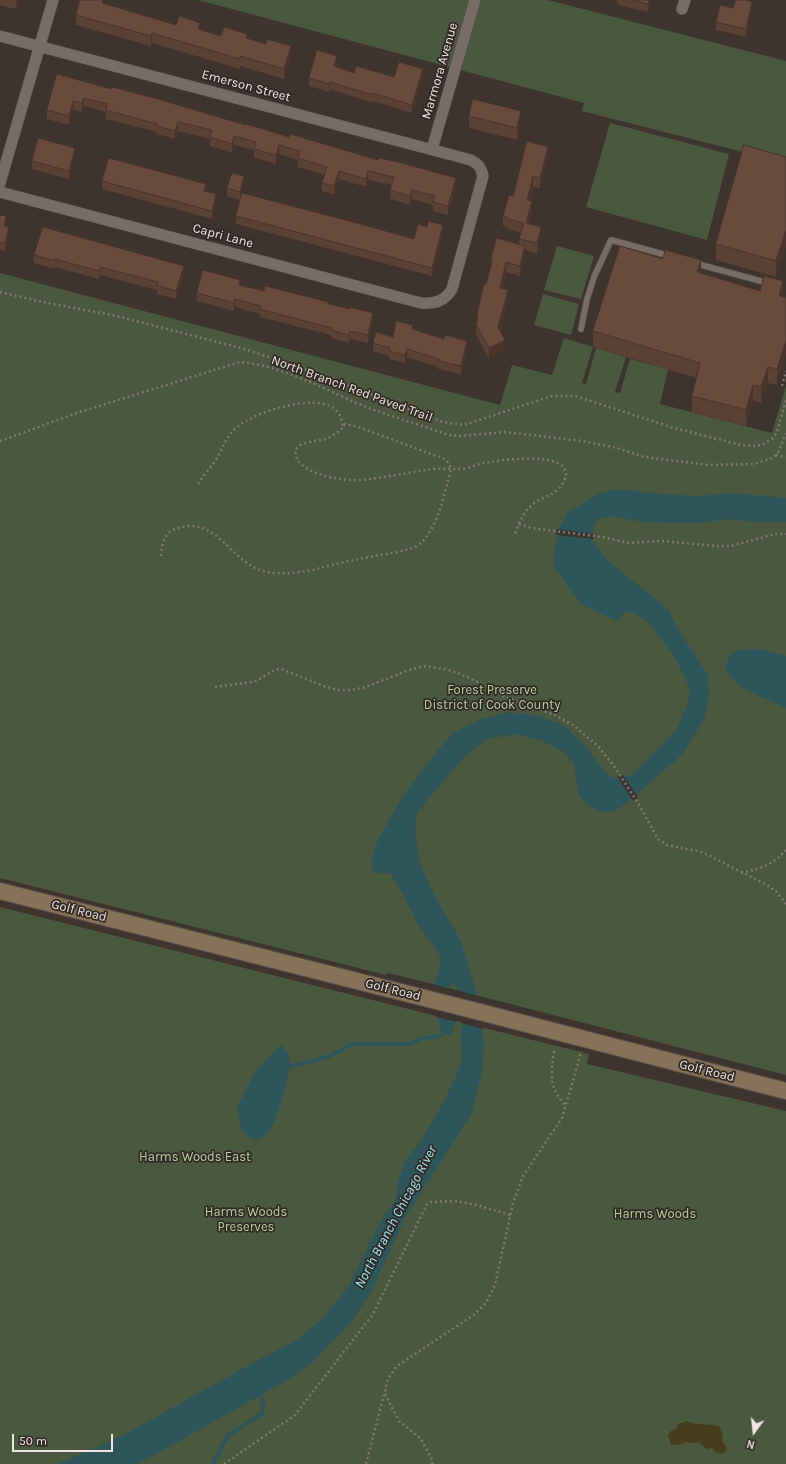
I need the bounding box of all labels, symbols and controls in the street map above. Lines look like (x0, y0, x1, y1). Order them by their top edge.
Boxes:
street label: Marmora Avenue (419, 21, 461, 121)
street label: Emerson Street (200, 67, 292, 105)
street label: Capri Lane (191, 220, 255, 252)
street label: North Branch Red Paved Trail (269, 352, 435, 426)
park label: Forest Preserve District of Cook County (424, 682, 560, 713)
street label: Golf Road (50, 897, 108, 925)
street label: Golf Road (364, 976, 422, 1004)
street label: Golf Road (678, 1057, 736, 1085)
water label: North Branch Chicago River (351, 1143, 441, 1291)
park label: Harms Woods East (139, 1149, 251, 1165)
park label: Harms Woods Preserves (205, 1204, 287, 1235)
park label: Harms Woods (614, 1206, 696, 1222)
north arrow (734, 1412, 774, 1452)
scale bar (14, 1426, 115, 1452)
text: 50 m (19, 1434, 47, 1448)
text: N (745, 1437, 756, 1451)

